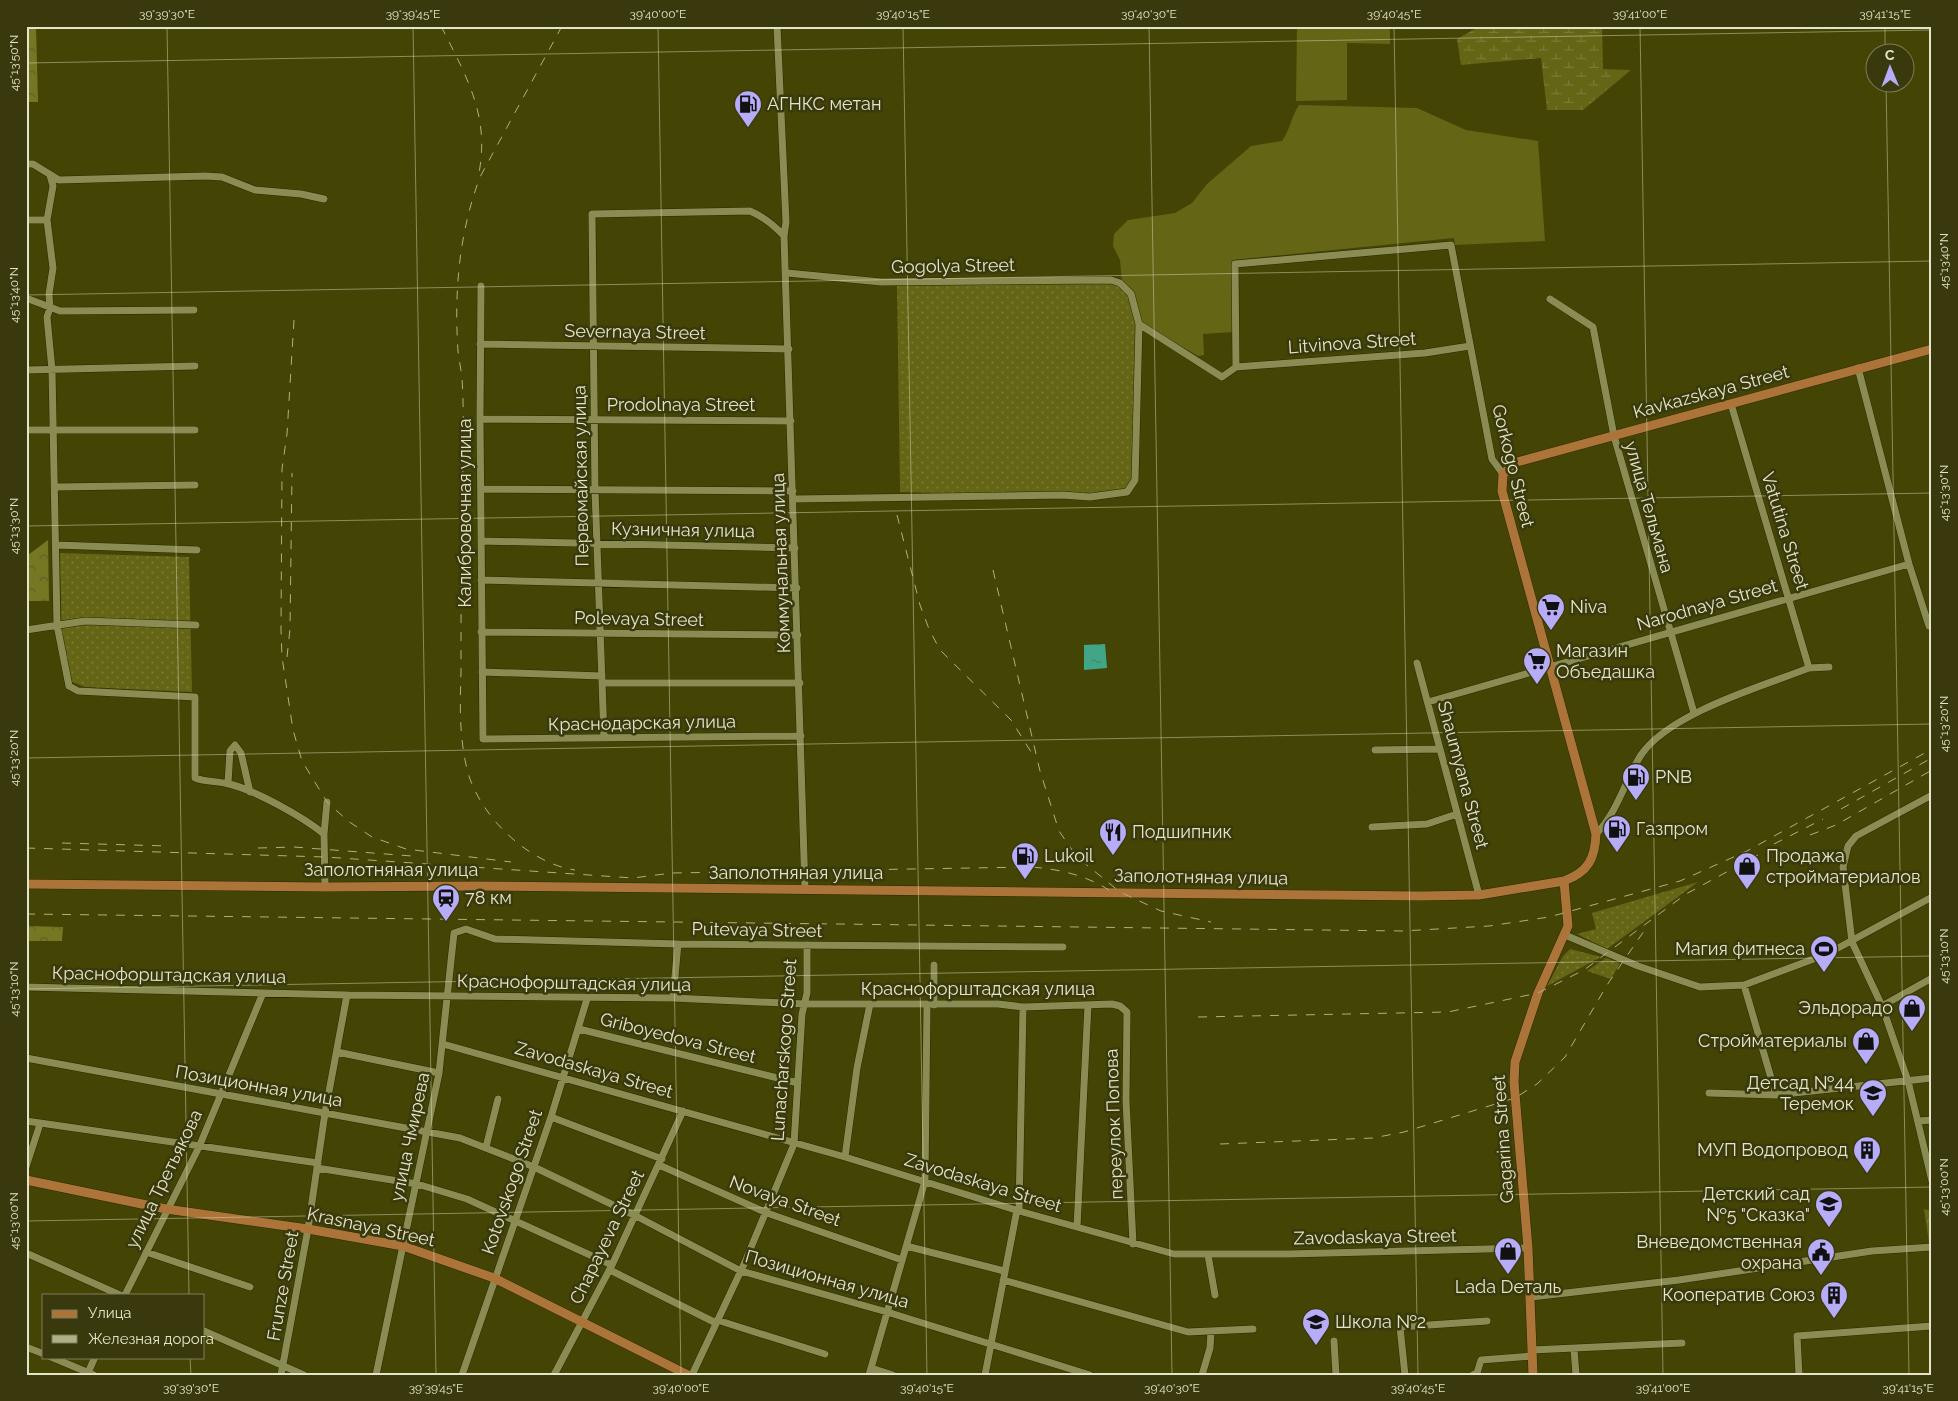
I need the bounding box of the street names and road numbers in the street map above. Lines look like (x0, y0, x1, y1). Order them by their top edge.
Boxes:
street label: Gogolya Street (891, 254, 1015, 277)
street label: Severnaya Street (564, 320, 706, 343)
street label: Litvinova Street (1287, 328, 1417, 357)
street label: Kavkazskaya Street (1631, 361, 1791, 422)
street label: Первомайская улица (568, 385, 593, 567)
street label: Prodolnaya Street (607, 394, 755, 415)
street label: Gorkogo Street (1488, 402, 1539, 530)
street label: Калибровочная улица (454, 418, 475, 608)
street label: улица Тельмана (1621, 438, 1678, 575)
street label: Vatutina Street (1758, 469, 1813, 592)
street label: Коммунальная улица (767, 472, 794, 654)
street label: Кузничная улица (611, 518, 755, 541)
street label: Narodnaya Street (1634, 574, 1780, 635)
street label: Polevaya Street (574, 607, 704, 630)
street label: Shaumyana Street (1434, 699, 1493, 851)
street label: Краснодарская улица (548, 710, 736, 735)
street label: Заполотняная улица (304, 859, 478, 880)
street label: Заполотняная улица (709, 862, 883, 883)
street label: Заполотняная улица (1114, 864, 1288, 889)
street label: Putevaya Street (691, 918, 823, 941)
street label: Lunacharskogo Street (767, 958, 800, 1142)
street label: Краснофорштадская улица (52, 962, 286, 987)
street label: Краснофорштадская улица (457, 970, 691, 995)
street label: Краснофорштадская улица (861, 978, 1095, 999)
street label: Griboyedova Street (598, 1008, 758, 1067)
street label: Zavodaskaya Street (513, 1037, 676, 1102)
street label: переулок Попова (1100, 1048, 1127, 1200)
street label: Позиционная улица (174, 1060, 344, 1111)
street label: улица Чмирева (386, 1070, 433, 1203)
street label: Gagarina Street (1488, 1074, 1517, 1204)
street label: улица Третьякова (121, 1106, 206, 1252)
street label: Kotovskogo Street (477, 1107, 546, 1257)
street label: Zavodaskaya Street (902, 1149, 1064, 1216)
street label: Chapayeva Street (565, 1166, 648, 1307)
street label: Novaya Street (727, 1171, 844, 1230)
street label: Krasnaya Street (305, 1203, 437, 1250)
street label: Zavodaskaya Street (1293, 1225, 1457, 1248)
street label: Frunze Street (263, 1229, 302, 1342)
street label: Позиционная улица (743, 1245, 911, 1312)

